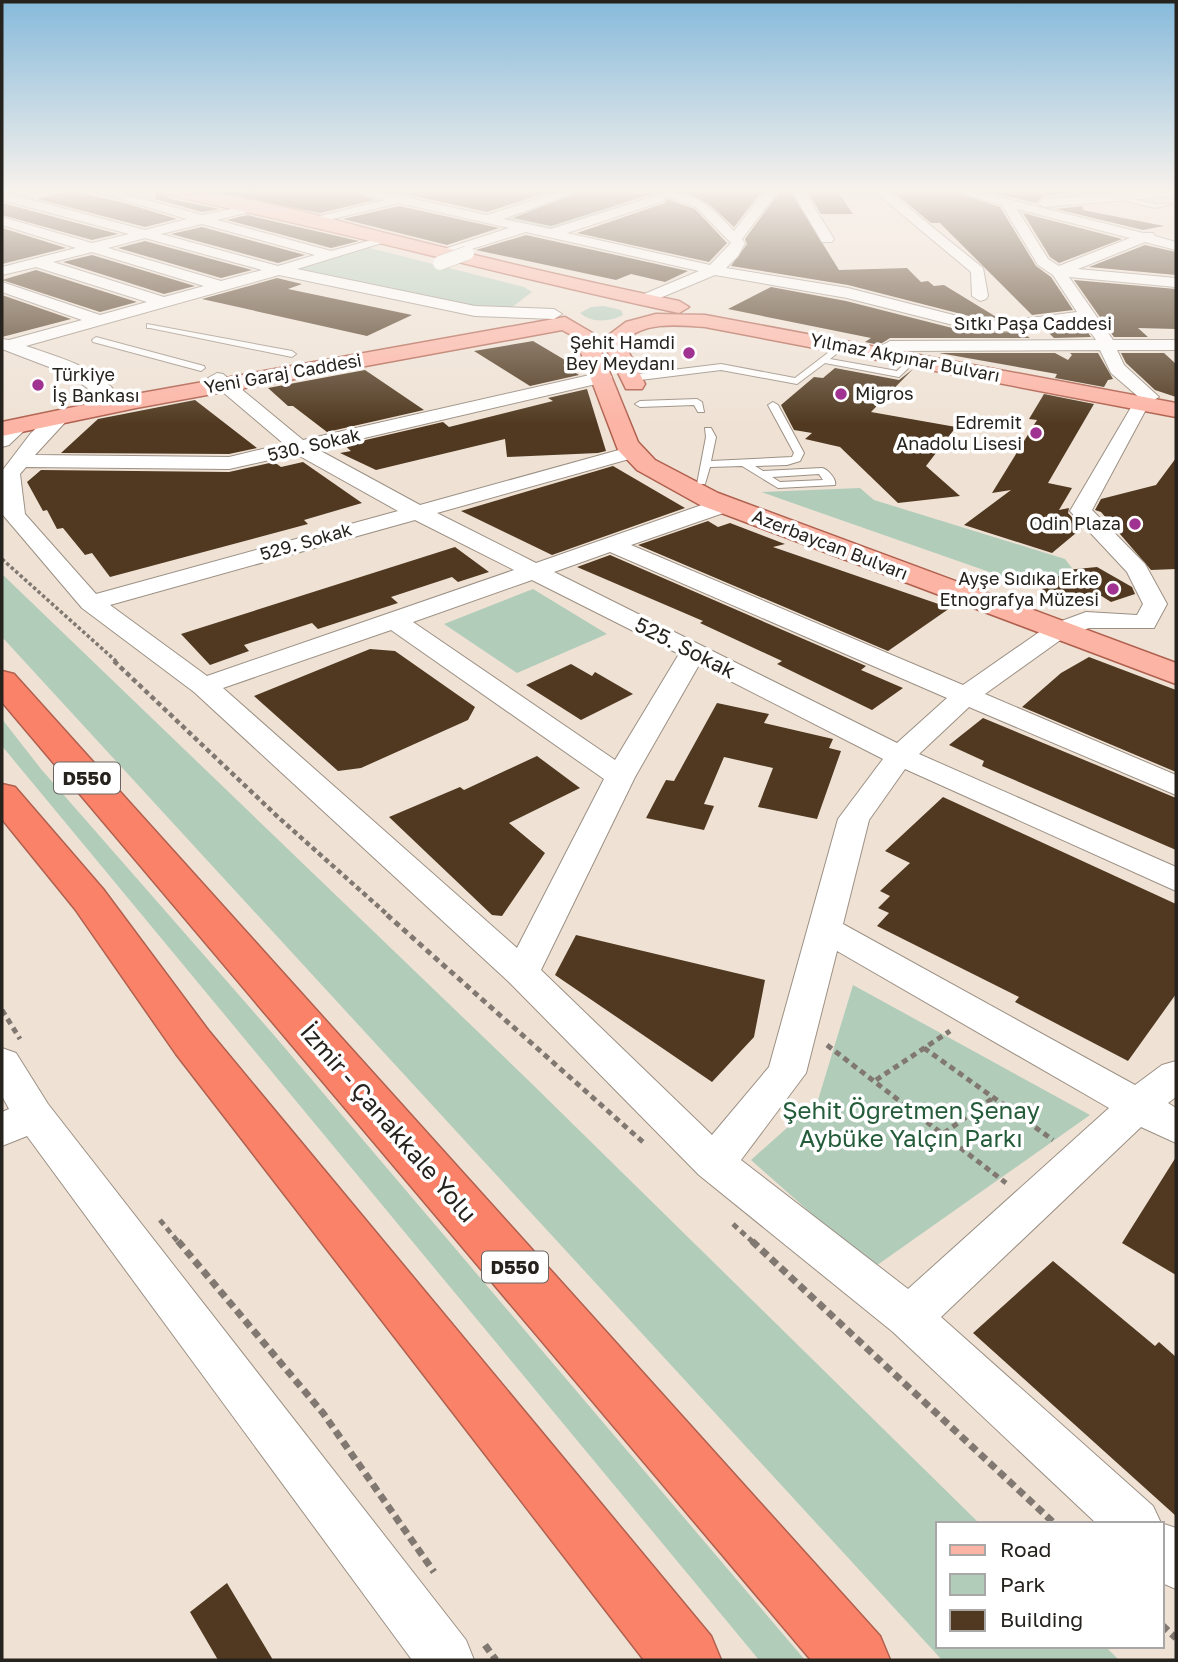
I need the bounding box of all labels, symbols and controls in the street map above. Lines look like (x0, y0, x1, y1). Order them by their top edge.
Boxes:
street label: Sıtkı Paşa Caddesi (954, 312, 1112, 334)
street label: Yılmaz Akpınar Bulvarı (809, 328, 1002, 386)
place label: Şehit Hamdi Bey Meydanı (566, 331, 675, 374)
marker: Şehit Hamdi Bey Meydanı (681, 345, 697, 361)
street label: Yeni Garaj Caddesi (202, 348, 363, 398)
place label: Türkiye İş Bankası (52, 363, 140, 406)
marker: Türkiye İş Bankası (30, 377, 46, 393)
place label: Migros (855, 382, 914, 404)
marker: Migros (833, 386, 849, 402)
place label: Edremit Anadolu Lisesi (896, 411, 1022, 454)
street label: 530. Sokak (265, 423, 362, 465)
marker: Edremit Anadolu Lisesi (1028, 425, 1044, 441)
street label: Azerbaycan Bulvarı (749, 504, 911, 584)
place label: Odin Plaza (1029, 512, 1121, 534)
marker: Odin Plaza (1127, 516, 1143, 532)
street label: 529. Sokak (257, 517, 354, 565)
place label: Ayşe Sıdıka Erke Etnografya Müzesi (939, 567, 1099, 610)
marker: Ayşe Sıdıka Erke Etnografya Müzesi (1105, 581, 1121, 597)
street label: 525. Sokak (631, 611, 740, 684)
road number: D550 (54, 762, 120, 793)
street label: İzmir - Çanakkale Yolu (295, 1017, 483, 1227)
park label: Şehit Öğretmen Şenay Aybüke Yalçın Parkı (782, 1095, 1040, 1152)
road number: D550 (482, 1252, 548, 1282)
legend (936, 1522, 1164, 1648)
text: Road (1000, 1536, 1051, 1562)
text: Park (1000, 1571, 1046, 1597)
text: Building (1000, 1606, 1083, 1632)

